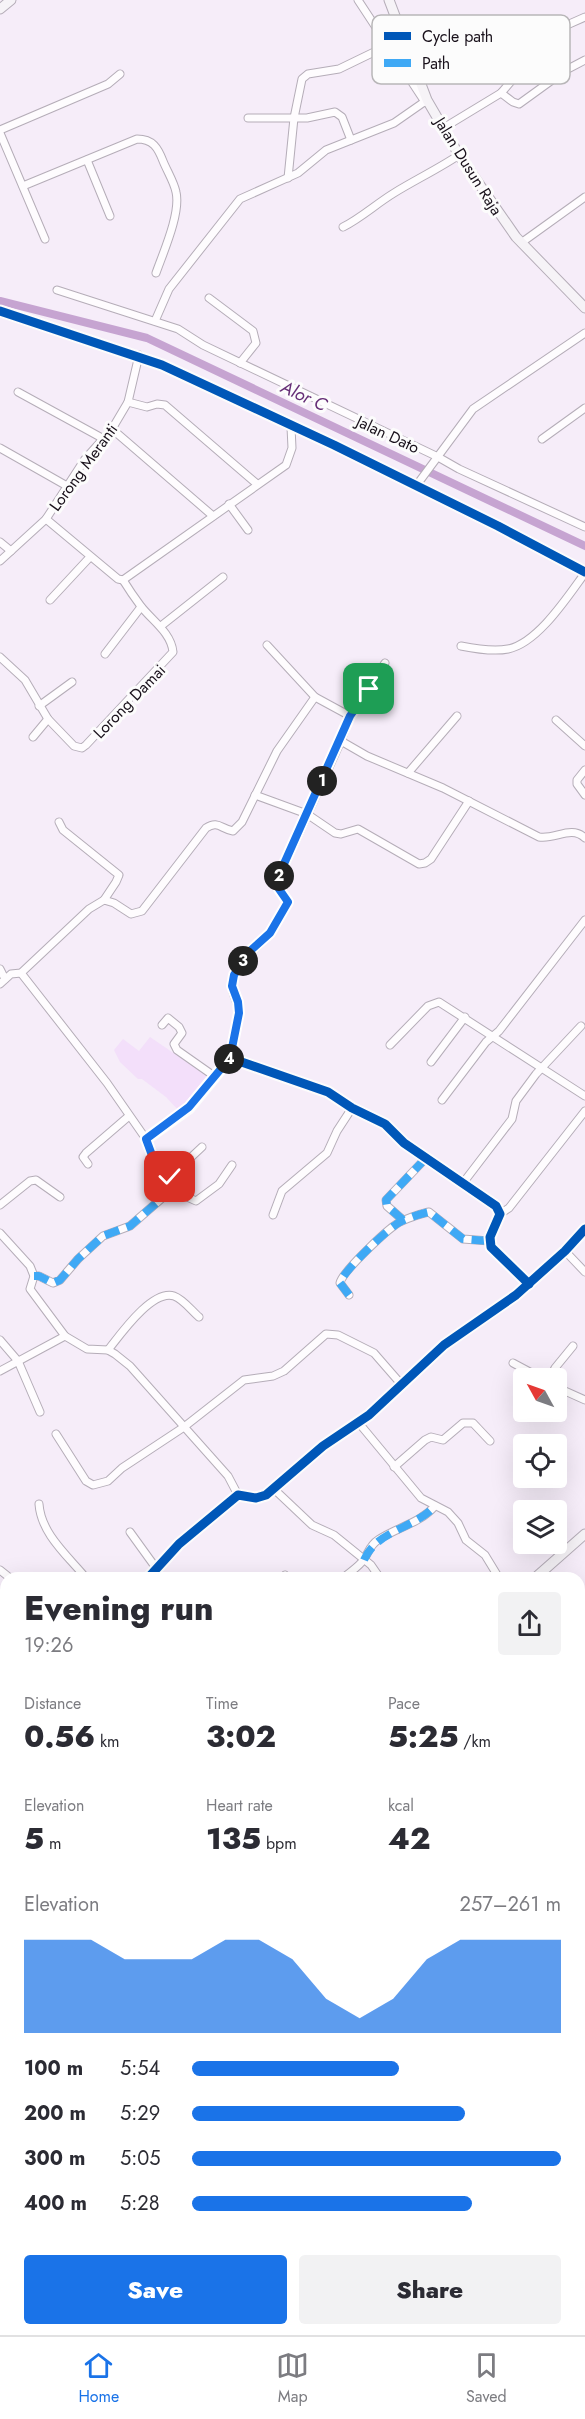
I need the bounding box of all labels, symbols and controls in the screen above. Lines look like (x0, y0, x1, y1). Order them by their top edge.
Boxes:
legend (372, 15, 570, 84)
text: Cycle path (422, 25, 493, 48)
text: Path (422, 52, 450, 75)
street label: Jalan Dusun Raja (428, 111, 508, 220)
water label: Alor C (276, 374, 332, 418)
street label: Jalan Dato (351, 409, 423, 459)
street label: Lorong Meranti (44, 419, 123, 516)
street label: Lorong Damai (88, 659, 171, 744)
pin (343, 663, 394, 714)
icon: arrive (352, 672, 385, 705)
pin: 1 (307, 766, 337, 796)
text: 1 (318, 769, 326, 792)
pin: 2 (264, 861, 294, 891)
text: 2 (274, 864, 284, 887)
pin: 3 (228, 946, 258, 976)
text: 3 (238, 949, 248, 972)
pin: 4 (214, 1044, 244, 1074)
text: 4 (223, 1047, 235, 1070)
pin (144, 1151, 195, 1202)
icon: check (153, 1160, 186, 1193)
north arrow (513, 1368, 567, 1422)
map controls (513, 1368, 567, 1554)
button: locate (513, 1434, 567, 1488)
button: layers (513, 1500, 567, 1554)
text: Evening run (24, 1585, 214, 1632)
button: share (498, 1592, 561, 1655)
text: 19:26 (24, 1631, 73, 1660)
text: Distance (24, 1692, 81, 1715)
text: Time (206, 1692, 238, 1715)
text: Pace (388, 1692, 420, 1715)
text: 0.56 (24, 1715, 95, 1758)
text: 3:02 (206, 1715, 276, 1758)
text: 5:25 (388, 1715, 458, 1758)
text: km (95, 1730, 120, 1753)
text: /km (458, 1730, 491, 1753)
text: Elevation (24, 1794, 84, 1817)
text: Heart rate (206, 1794, 273, 1817)
text: kcal (388, 1794, 414, 1817)
text: 5 (24, 1817, 44, 1860)
text: 135 (206, 1817, 261, 1860)
text: 42 (388, 1817, 430, 1860)
text: m (44, 1832, 61, 1855)
text: bpm (261, 1832, 297, 1855)
text: Elevation (24, 1890, 99, 1919)
text: 257–261 m (460, 1890, 561, 1919)
text: 100 m (24, 2054, 83, 2083)
text: 5:54 (120, 2054, 160, 2083)
text: 200 m (24, 2099, 86, 2128)
text: 5:29 (120, 2099, 160, 2128)
text: 300 m (24, 2144, 85, 2173)
text: 5:05 (120, 2144, 161, 2173)
text: 400 m (24, 2189, 87, 2218)
text: 5:28 (120, 2189, 160, 2218)
button: Save (24, 2255, 287, 2324)
button: Share (299, 2255, 561, 2324)
tab: Home (78, 2349, 119, 2408)
tab: Map (276, 2349, 309, 2408)
tab: Saved (466, 2349, 507, 2408)

